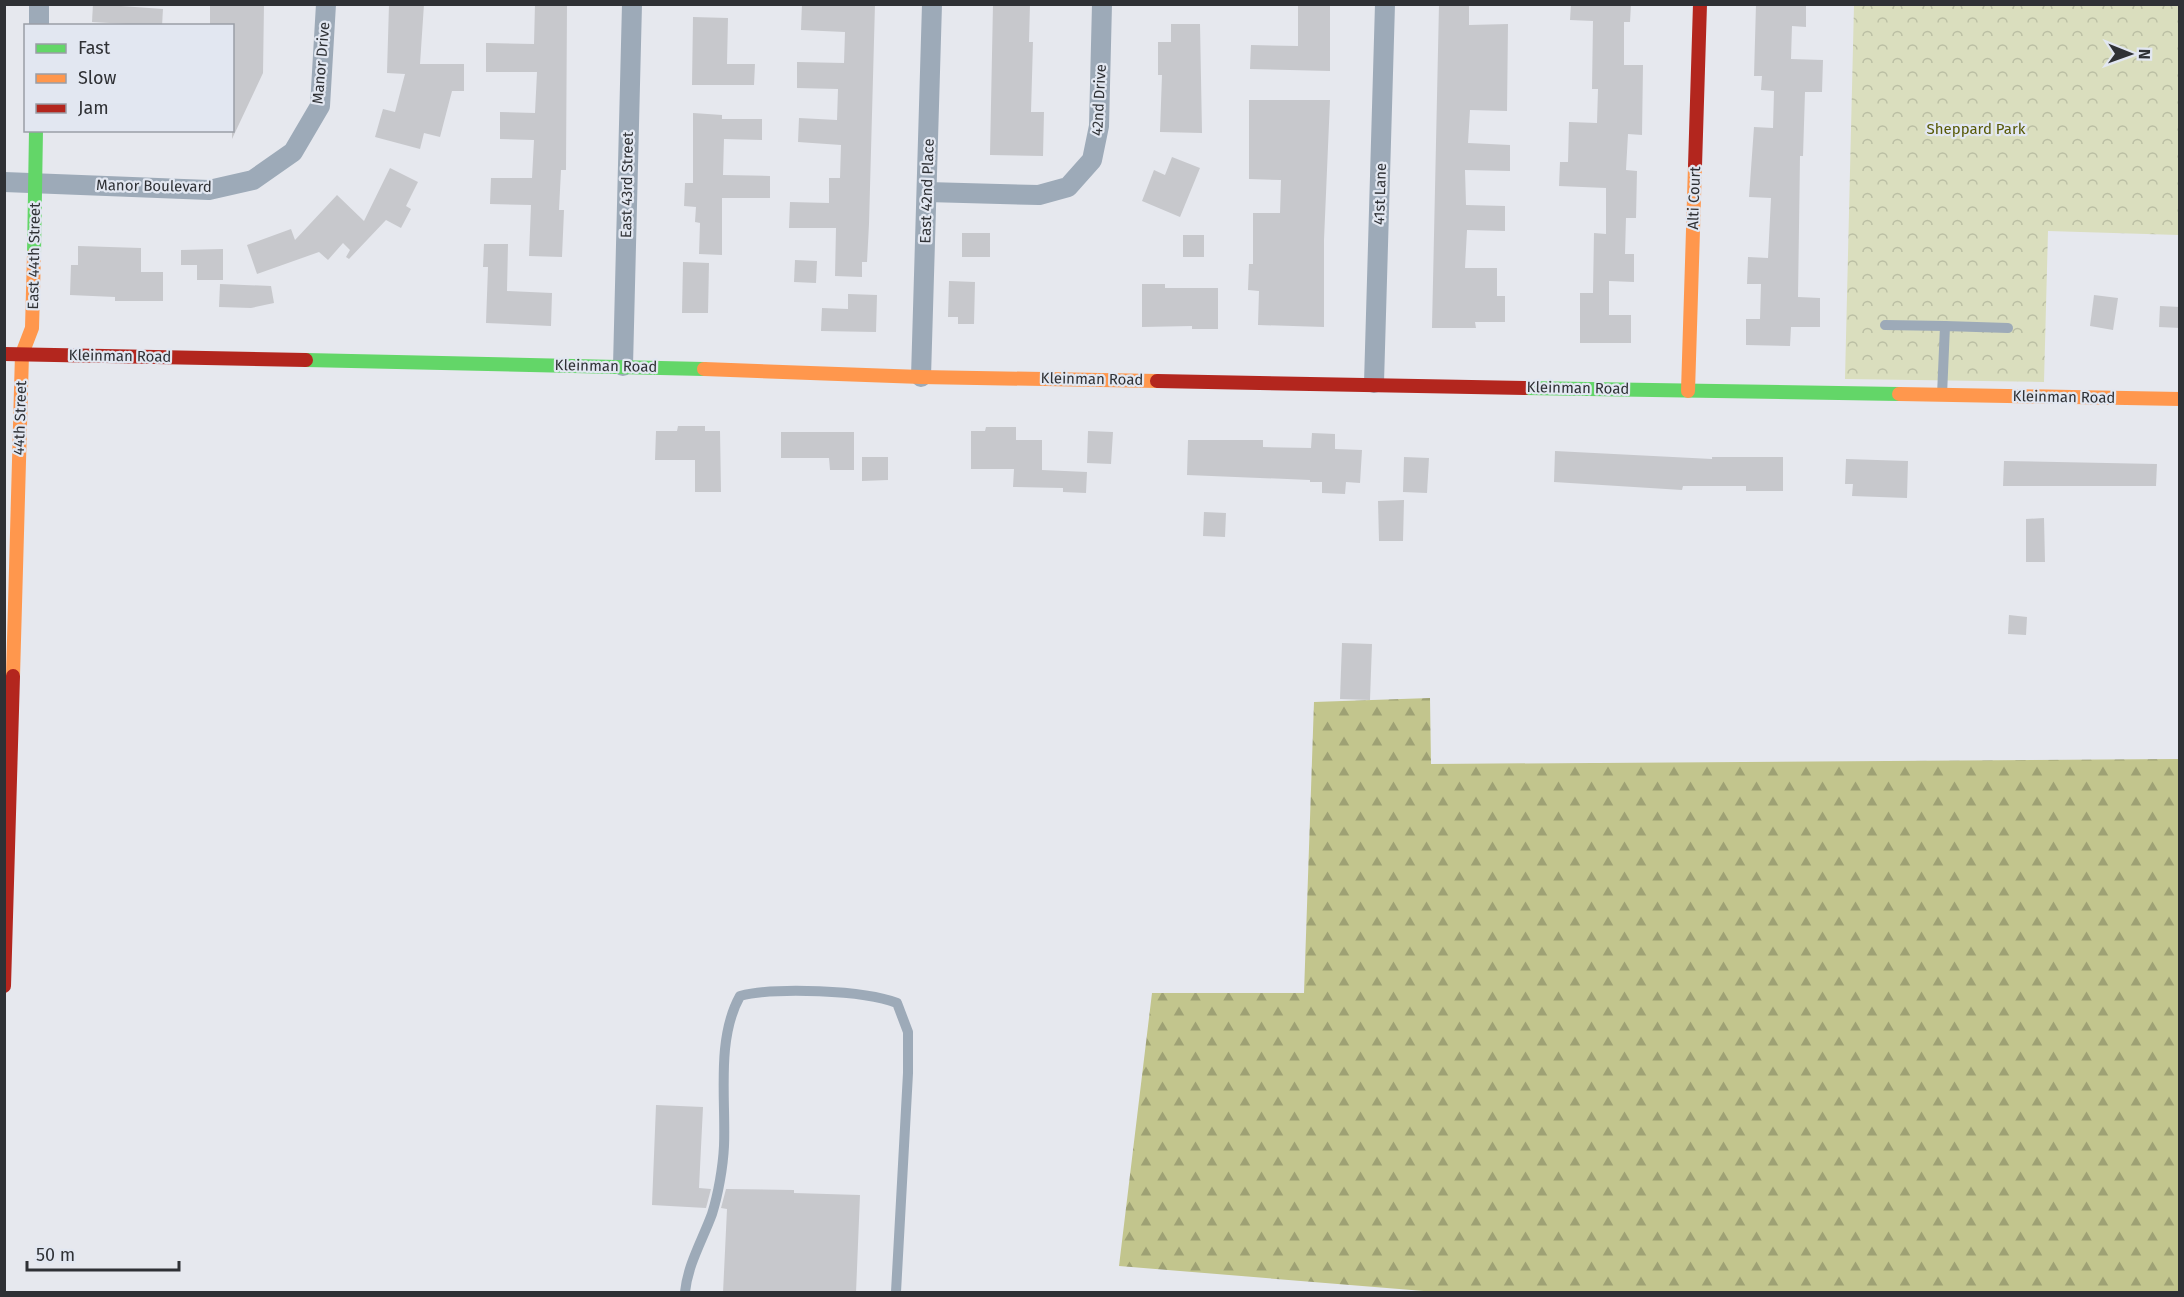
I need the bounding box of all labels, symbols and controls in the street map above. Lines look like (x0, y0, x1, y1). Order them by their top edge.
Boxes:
street label: Manor Drive (308, 21, 334, 105)
legend (24, 24, 234, 132)
north arrow (2100, 24, 2160, 84)
text: Fast (78, 37, 111, 59)
text: N (2135, 49, 2154, 60)
street label: 42nd Drive (1088, 64, 1110, 136)
text: Slow (78, 67, 117, 89)
text: Jam (78, 97, 109, 119)
park label: Sheppard Park (1927, 120, 2026, 138)
street label: East 43rd Street (617, 131, 637, 238)
street label: East 42nd Place (916, 138, 938, 244)
street label: 41st Lane (1370, 162, 1390, 226)
street label: Alti Court (1684, 165, 1704, 230)
street label: Manor Boulevard (96, 176, 212, 196)
street label: East 44th Street (24, 202, 44, 310)
street label: Kleinman Road (68, 346, 172, 366)
street label: Kleinman Road (554, 356, 658, 376)
street label: Kleinman Road (1040, 369, 1144, 389)
street label: Kleinman Road (1526, 378, 1630, 398)
street label: 44th Street (10, 380, 30, 456)
street label: Kleinman Road (2012, 387, 2116, 407)
scale bar (27, 1234, 178, 1272)
text: 50 m (36, 1244, 75, 1266)

